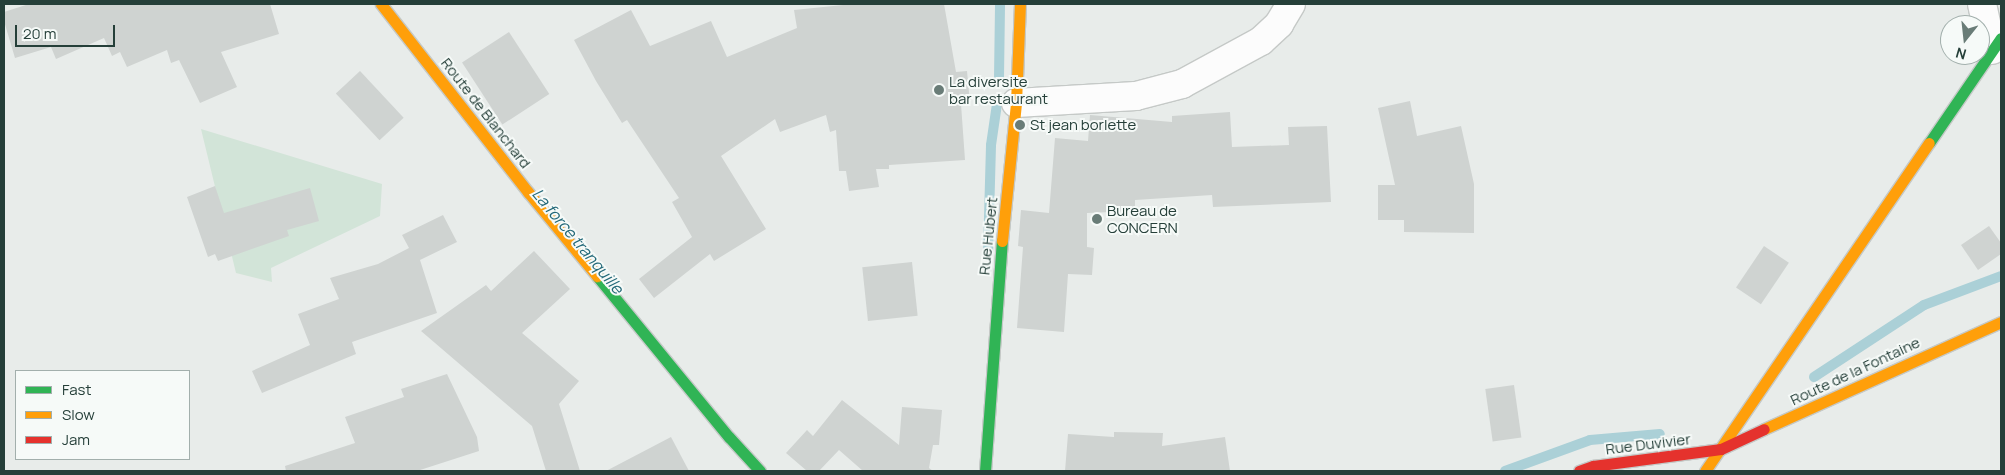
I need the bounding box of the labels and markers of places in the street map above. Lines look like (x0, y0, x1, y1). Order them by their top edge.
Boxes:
place label: La diversite bar restaurant (949, 72, 1048, 107)
marker: La diversite bar restaurant (933, 84, 945, 96)
place label: St jean borlette (1030, 116, 1136, 134)
marker: St jean borlette (1014, 119, 1026, 131)
place label: Bureau de CONCERN (1107, 201, 1178, 236)
marker: Bureau de CONCERN (1091, 213, 1103, 225)

